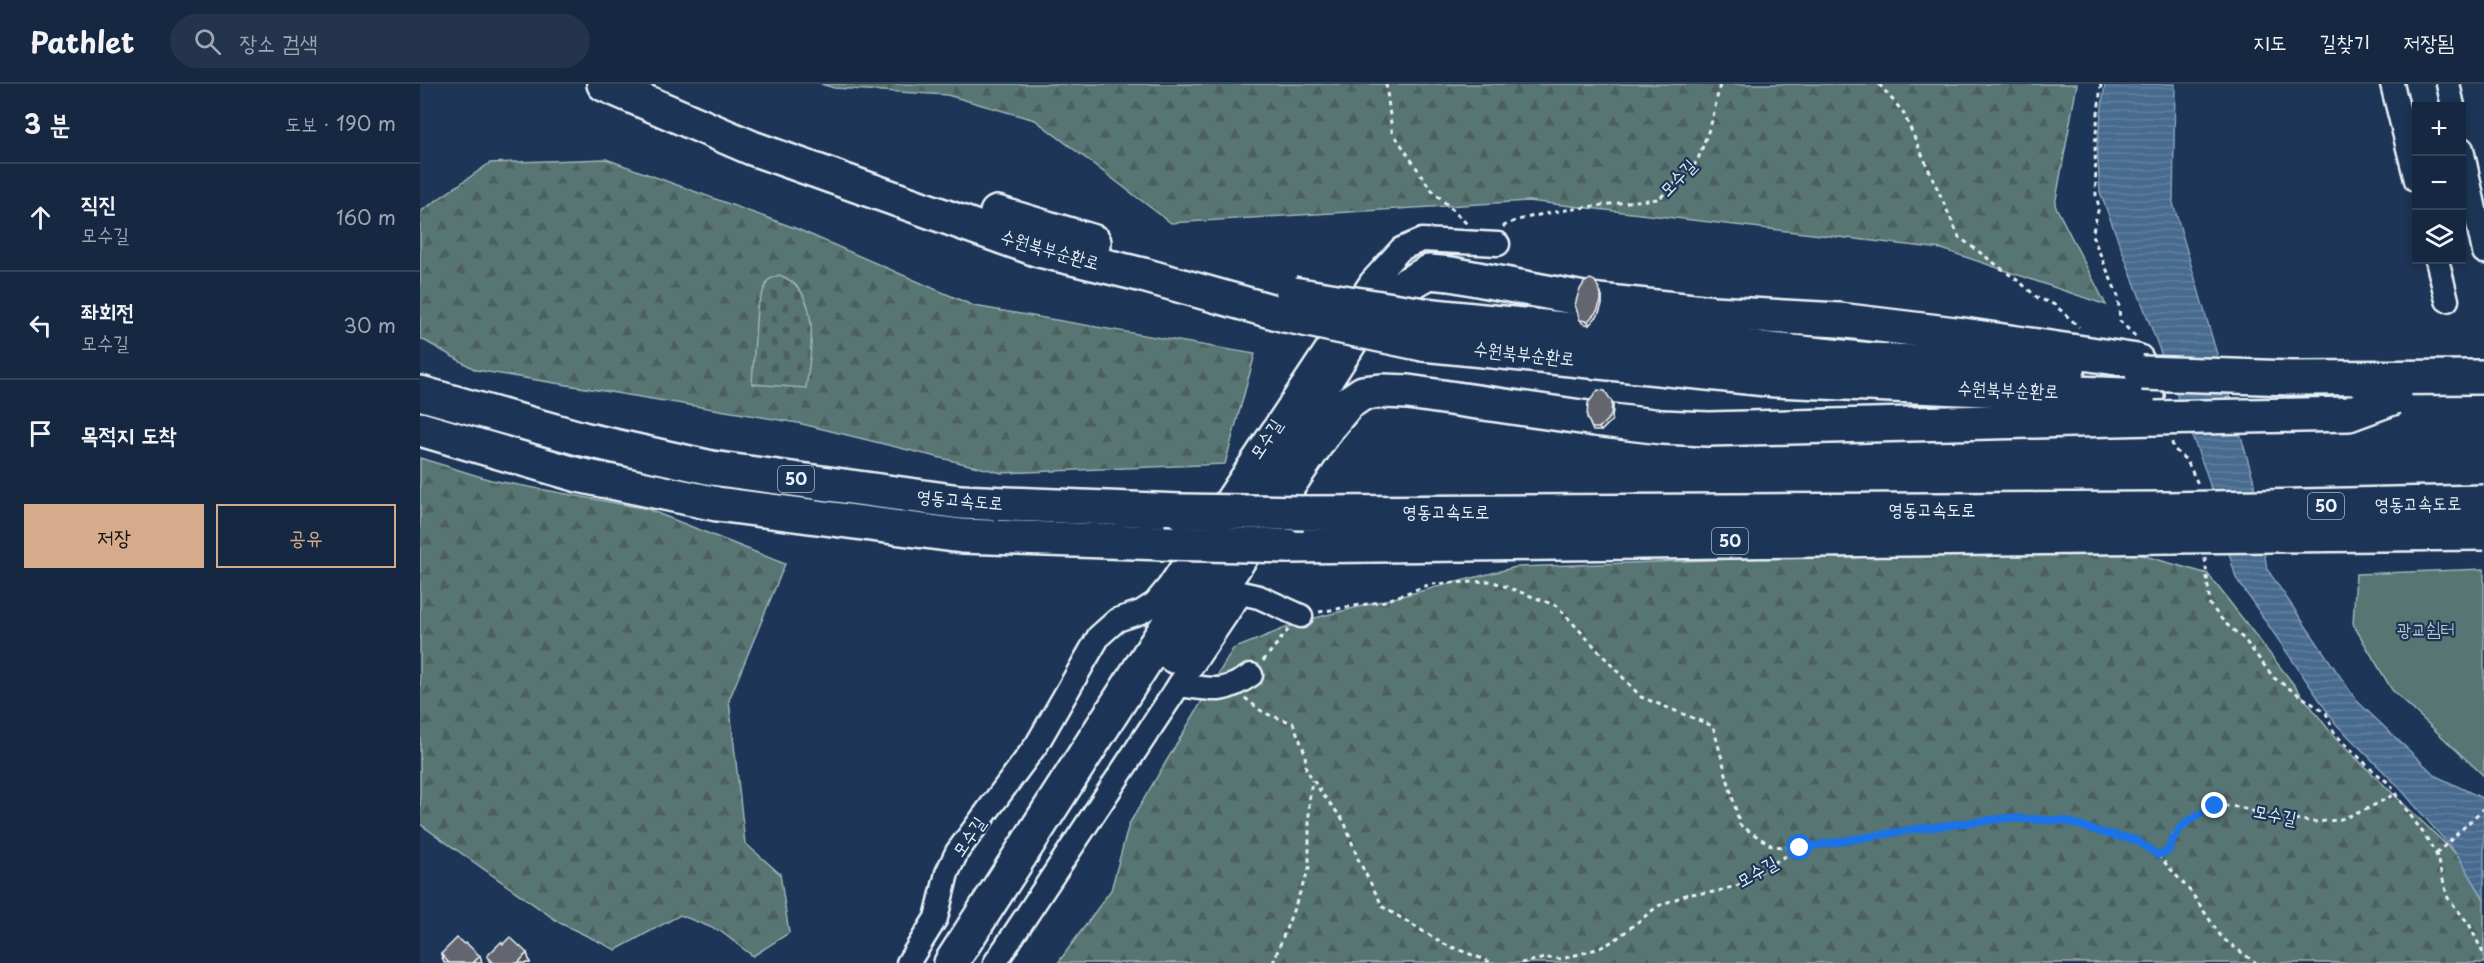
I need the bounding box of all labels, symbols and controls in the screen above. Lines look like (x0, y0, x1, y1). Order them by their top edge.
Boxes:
search box (170, 14, 590, 68)
text: Pathlet (30, 20, 134, 63)
icon: search (191, 25, 224, 58)
text: 장소 검색 (239, 25, 317, 58)
text: 지도 (2253, 25, 2287, 57)
text: 길찾기 (2320, 25, 2370, 57)
text: 저장됨 (2403, 25, 2454, 57)
map controls (2412, 102, 2466, 264)
button: + (2412, 102, 2466, 156)
text: 3 분 (24, 104, 70, 143)
text: 도보 · 190 m (285, 108, 396, 138)
street label: 모수길 (1652, 152, 1702, 202)
button: − (2412, 156, 2466, 210)
text: 직진 (81, 186, 116, 219)
icon: ahead (24, 201, 57, 234)
text: 160 m (336, 202, 396, 232)
button: layers (2412, 210, 2466, 264)
text: 모수길 (81, 219, 129, 249)
street label: 수원북부순환로 (998, 222, 1103, 276)
text: 좌회전 (81, 294, 134, 327)
icon: left (24, 309, 57, 342)
text: 30 m (343, 310, 396, 340)
text: 모수길 (81, 327, 129, 357)
street label: 수원북부순환로 (1472, 334, 1576, 371)
street label: 수원북부순환로 (1957, 373, 2059, 404)
street label: 모수길 (1242, 412, 1288, 464)
icon: arrive (24, 417, 57, 450)
text: 목적지 도착 (81, 417, 177, 450)
road number: 50 (778, 466, 814, 492)
street label: 영동고속도로 (916, 481, 1005, 516)
street label: 영동고속도로 (2374, 488, 2462, 517)
road number: 50 (2308, 493, 2344, 519)
street label: 영동고속도로 (1889, 495, 1975, 522)
street label: 영동고속도로 (1403, 497, 1489, 524)
button: 저장 (24, 504, 204, 568)
button: 공유 (216, 504, 396, 568)
road number: 50 (1712, 528, 1748, 554)
park label: 광교쉼터 (2397, 615, 2455, 642)
route end (2201, 792, 2227, 818)
street label: 모수길 (2251, 796, 2300, 831)
street label: 모수길 (944, 810, 991, 862)
route start (1786, 834, 1812, 860)
street label: 모수길 (1731, 848, 1782, 893)

